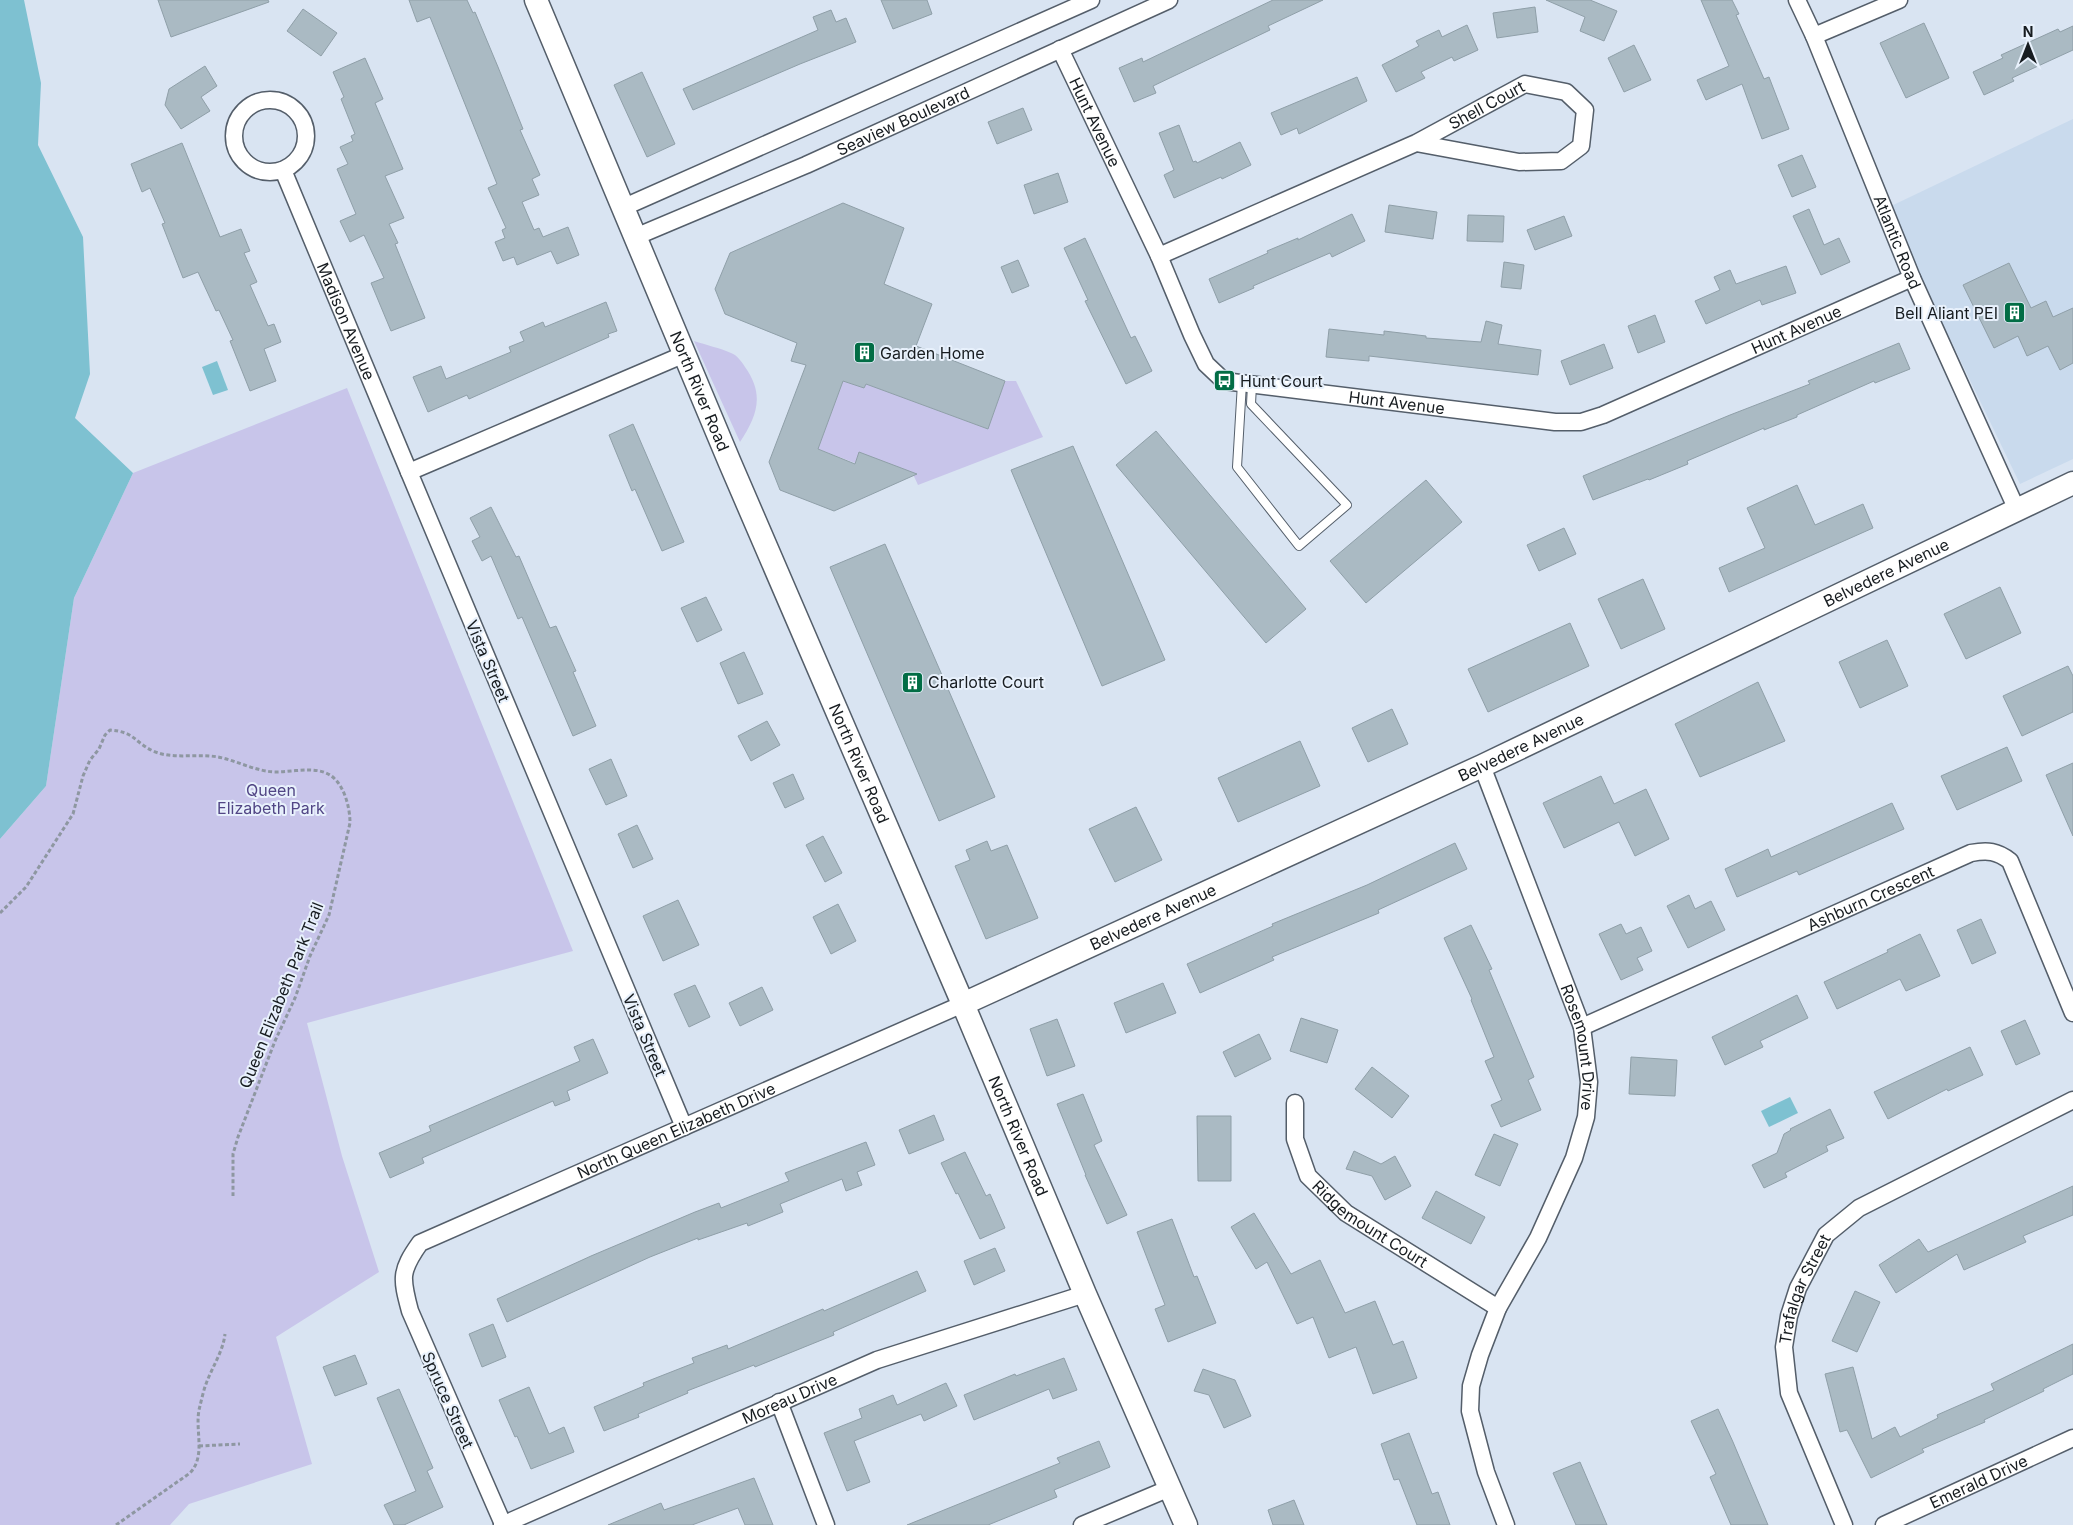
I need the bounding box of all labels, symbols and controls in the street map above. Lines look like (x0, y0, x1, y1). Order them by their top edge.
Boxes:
north arrow (2003, 20, 2053, 70)
text: N (2023, 23, 2033, 40)
street label: Hunt Avenue (1065, 74, 1125, 170)
street label: Shell Court (1445, 76, 1528, 133)
street label: Seaview Boulevard (833, 82, 973, 160)
street label: Atlantic Road (1869, 192, 1926, 292)
street label: Madison Avenue (313, 260, 380, 383)
street label: Hunt Avenue (1748, 301, 1844, 358)
building icon: Bell Aliant PEI (2002, 301, 2026, 325)
place label: Bell Aliant PEI (1895, 303, 1998, 323)
street label: North River Road (666, 328, 734, 454)
building icon: Garden Home (852, 341, 876, 365)
place label: Garden Home (880, 343, 985, 363)
bus stop icon: Hunt Court (1212, 369, 1236, 393)
place label: Hunt Court (1240, 371, 1323, 391)
street label: Hunt Avenue (1347, 387, 1446, 418)
street label: Belvedere Avenue (1820, 534, 1952, 611)
street label: Vista Street (462, 617, 514, 705)
building icon: Charlotte Court (900, 670, 924, 694)
place label: Charlotte Court (928, 672, 1044, 692)
street label: North River Road (825, 700, 894, 826)
street label: Belvedere Avenue (1455, 709, 1587, 786)
park label: Queen Elizabeth Park (217, 780, 325, 818)
street label: Ashburn Crescent (1804, 861, 1937, 935)
street label: Belvedere Avenue (1087, 879, 1219, 954)
street label: Queen Elizabeth Park Trail (235, 899, 327, 1091)
street label: Rosemount Drive (1556, 981, 1599, 1112)
street label: Vista Street (619, 991, 671, 1079)
street label: North River Road (984, 1073, 1053, 1199)
street label: North Queen Elizabeth Drive (574, 1078, 778, 1183)
street label: Ridgemount Court (1308, 1176, 1431, 1272)
street label: Trafalgar Street (1775, 1231, 1835, 1346)
street label: Spruce Street (418, 1349, 478, 1451)
street label: Moreau Drive (739, 1369, 840, 1428)
street label: Emerald Drive (1926, 1450, 2031, 1513)

